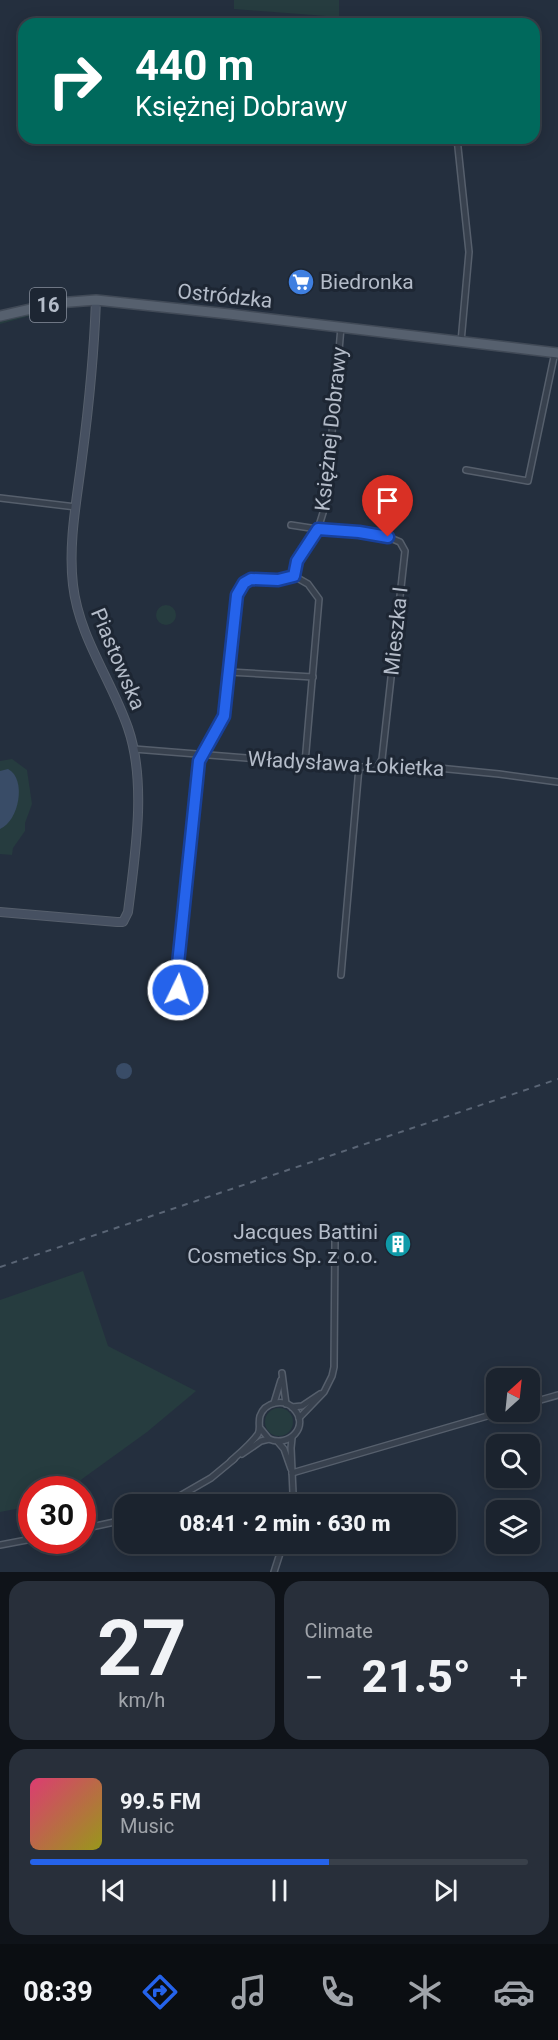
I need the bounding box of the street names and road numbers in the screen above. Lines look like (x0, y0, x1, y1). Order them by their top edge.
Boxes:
street label: Ostródzka (176, 279, 274, 313)
road number: 16 (30, 288, 66, 322)
street label: Księżnej Dobrawy (310, 346, 352, 512)
street label: Mieszka I (379, 586, 413, 676)
street label: Piastowska (86, 605, 150, 713)
street label: Władysława Łokietka (247, 747, 445, 781)

